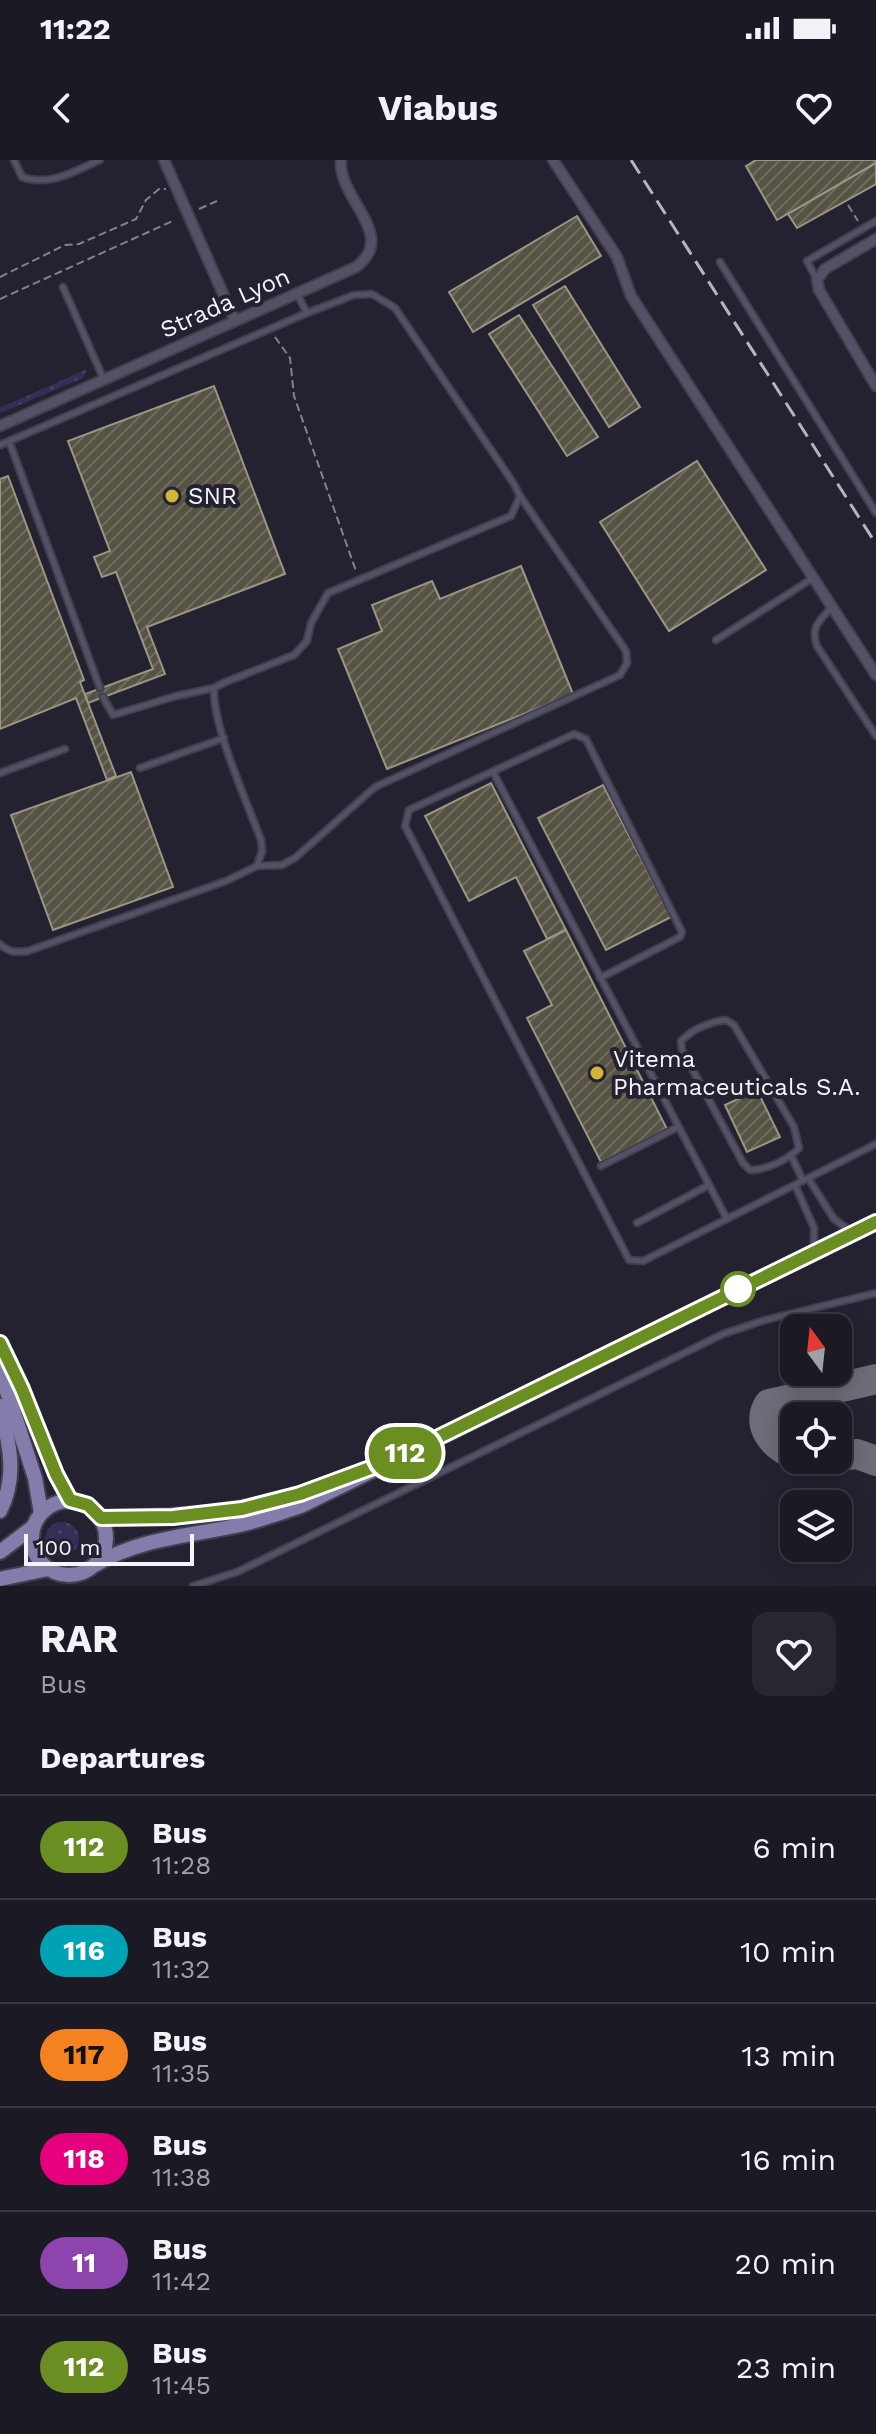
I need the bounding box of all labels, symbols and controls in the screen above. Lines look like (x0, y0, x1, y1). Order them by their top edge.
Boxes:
text: 11:22 (40, 11, 111, 46)
icon: back (40, 86, 84, 130)
icon: heart (792, 86, 836, 130)
text: Viabus (378, 87, 498, 129)
street label: Strada Lyon (156, 262, 294, 344)
place label: SNR (188, 482, 237, 510)
marker: SNR (163, 487, 181, 505)
place label: Vitema Pharmaceuticals S.A. (613, 1045, 861, 1101)
marker: Vitema Pharmaceuticals S.A. (588, 1064, 606, 1082)
unlabelled marker (721, 1272, 755, 1306)
north arrow (780, 1314, 852, 1386)
map controls (780, 1314, 852, 1562)
button: locate (780, 1402, 852, 1474)
line badge: 112 (359, 1427, 451, 1479)
text: 112 (385, 1436, 425, 1469)
button: layers (780, 1490, 852, 1562)
scale bar (24, 1530, 194, 1566)
text: 100 m (36, 1535, 100, 1560)
button: heart (752, 1612, 836, 1696)
text: RAR (40, 1617, 118, 1661)
text: Bus (40, 1669, 87, 1699)
text: Departures (40, 1740, 205, 1775)
text: Bus (152, 1815, 207, 1850)
text: 112 (64, 1830, 104, 1863)
text: 6 min (752, 1830, 836, 1865)
text: 11:28 (152, 1850, 211, 1880)
text: Bus (152, 1919, 207, 1954)
text: 116 (63, 1934, 105, 1967)
text: 10 min (740, 1934, 836, 1969)
text: 11:32 (152, 1954, 210, 1984)
text: Bus (152, 2023, 207, 2058)
text: 117 (63, 2038, 105, 2071)
text: 13 min (741, 2038, 836, 2073)
text: 11:35 (152, 2058, 210, 2088)
text: Bus (152, 2127, 207, 2162)
text: 118 (63, 2142, 105, 2175)
text: 16 min (741, 2142, 836, 2177)
text: 11:38 (152, 2162, 211, 2192)
text: Bus (152, 2231, 207, 2266)
text: 11 (72, 2246, 96, 2279)
text: 20 min (734, 2246, 836, 2281)
text: 11:42 (152, 2266, 211, 2296)
text: Bus (152, 2335, 207, 2370)
text: 112 (64, 2350, 104, 2383)
text: 23 min (736, 2350, 836, 2385)
text: 11:45 (152, 2370, 211, 2400)

